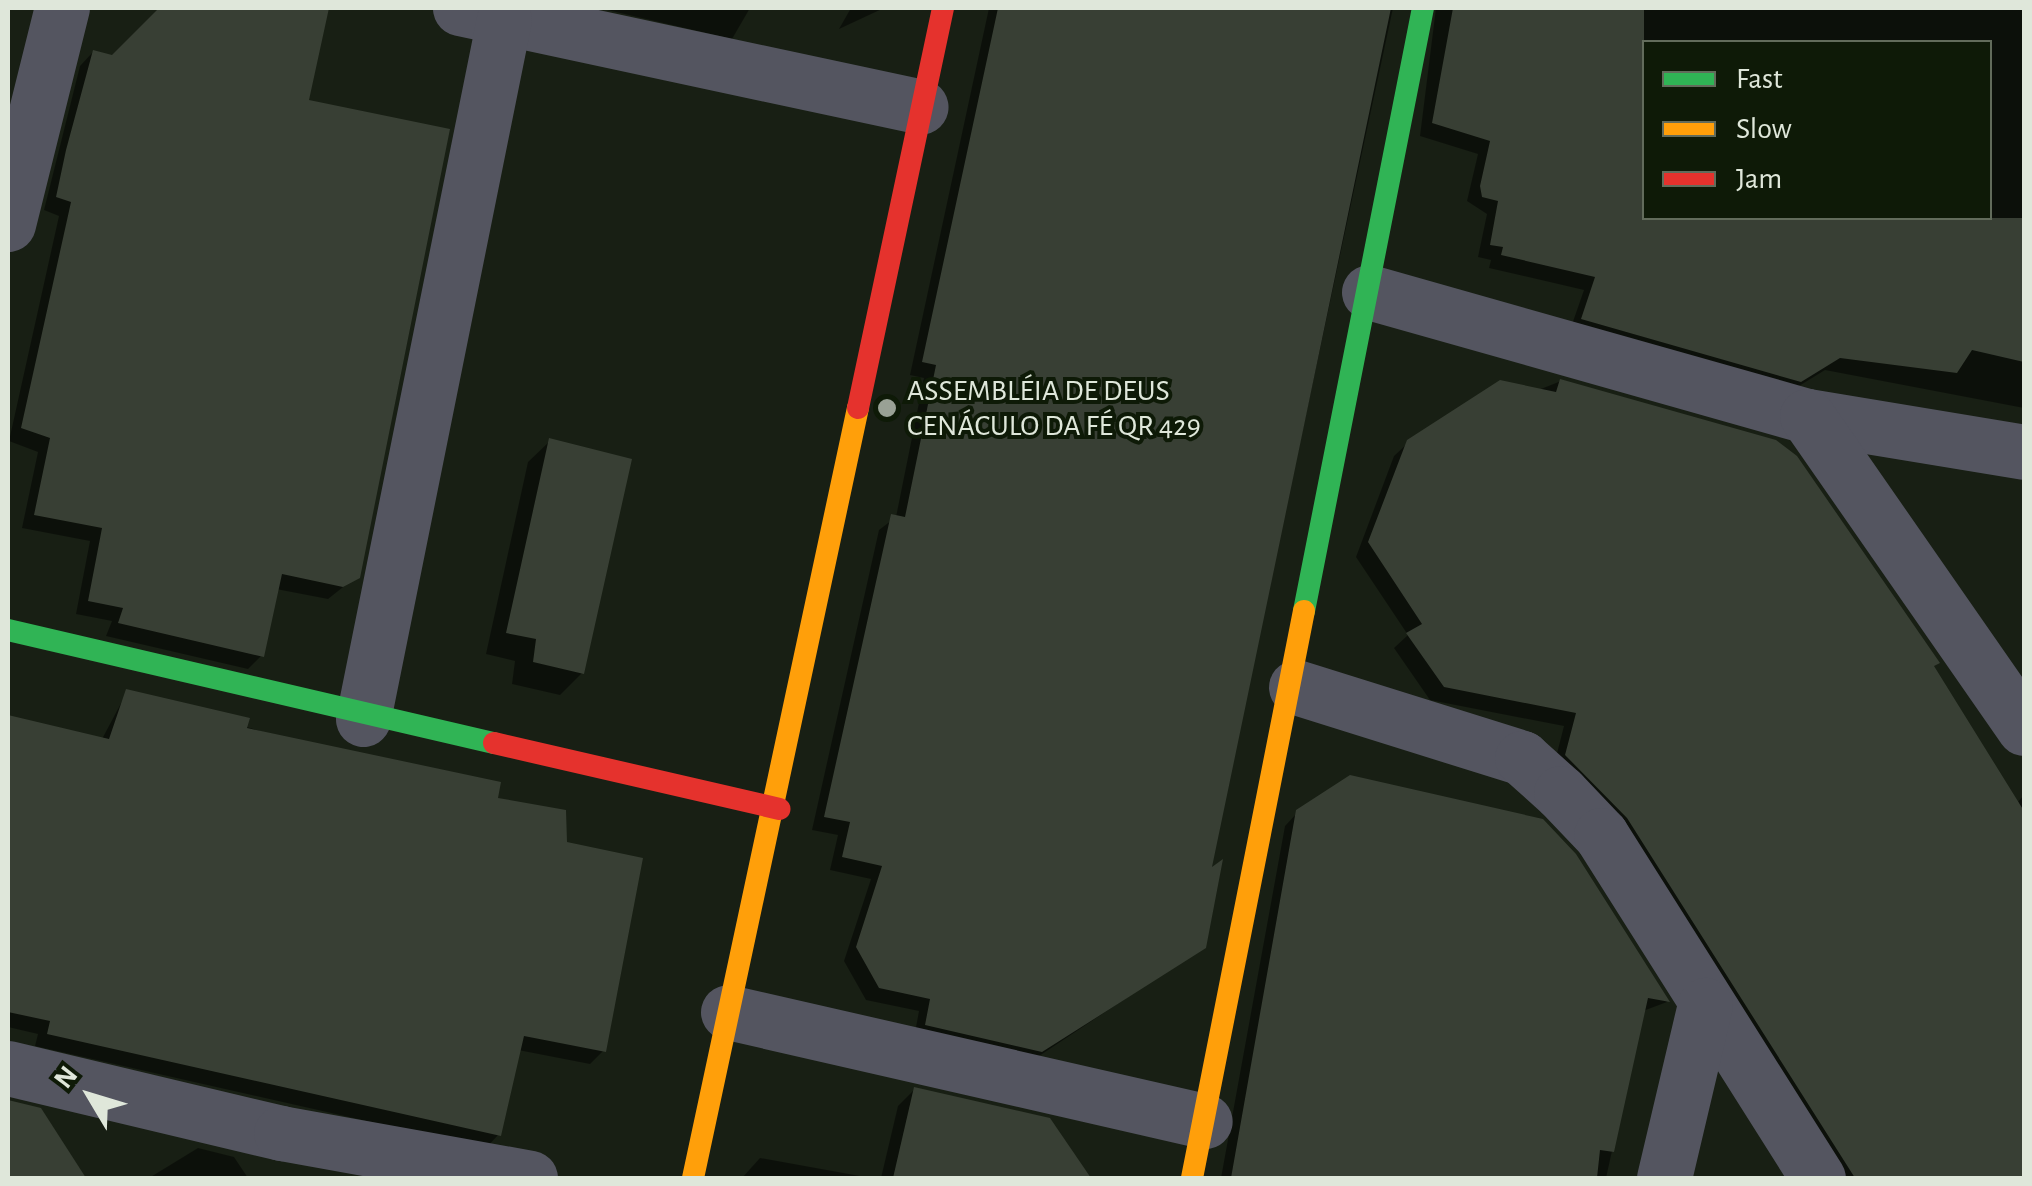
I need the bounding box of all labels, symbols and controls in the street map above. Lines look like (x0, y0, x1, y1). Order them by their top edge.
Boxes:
legend (1642, 40, 1992, 220)
text: Fast (1736, 64, 1783, 94)
text: Slow (1736, 114, 1792, 144)
text: Jam (1736, 164, 1782, 194)
place label: ASSEMBLÉIA DE DEUS CENÁCULO DA FÉ QR 429 (907, 373, 1201, 444)
marker: ASSEMBLÉIA DE DEUS CENÁCULO DA FÉ QR 429 (876, 397, 898, 419)
north arrow (40, 1046, 140, 1146)
text: N (49, 1061, 83, 1094)

